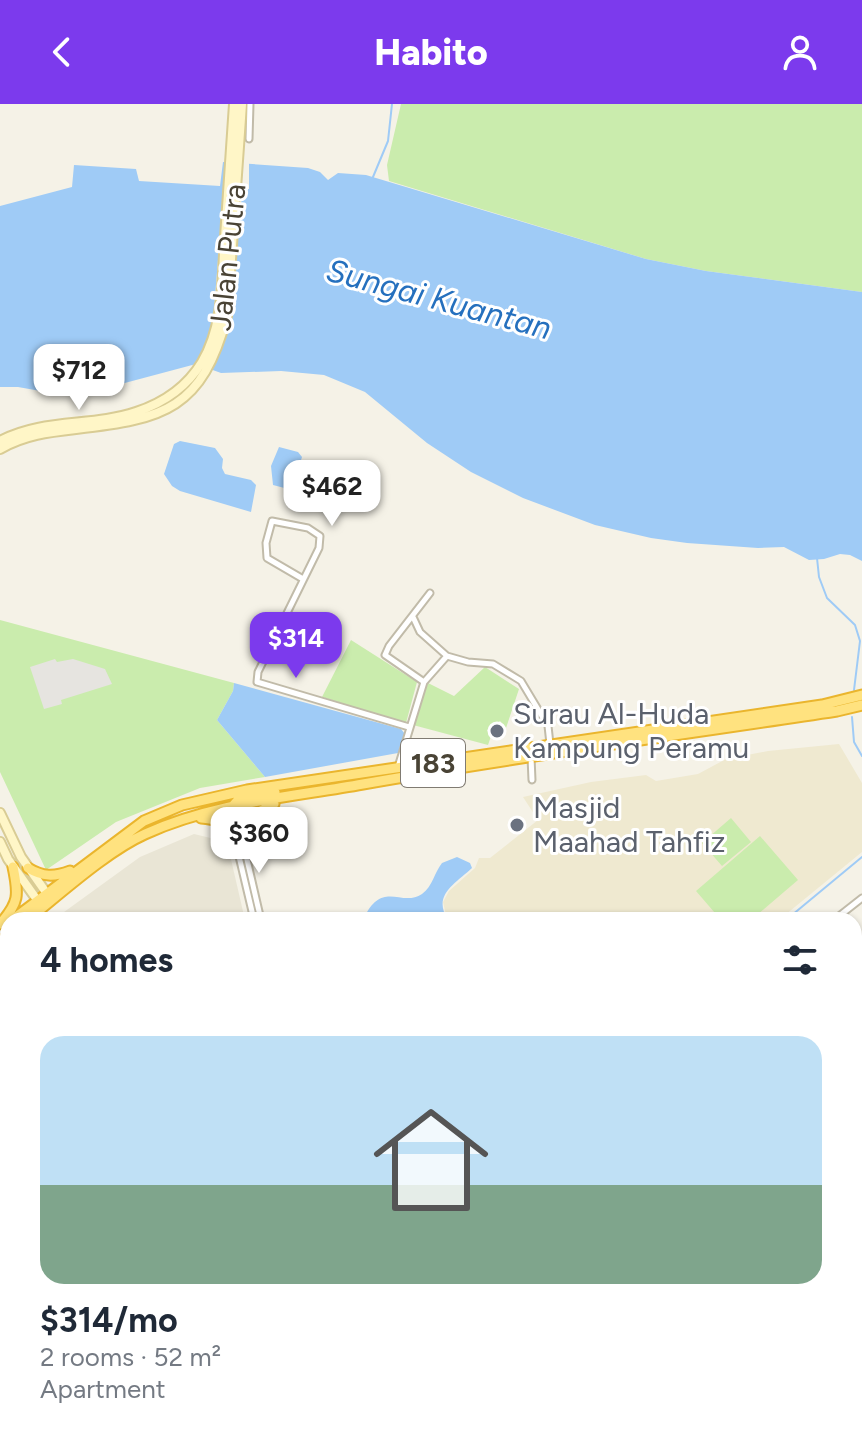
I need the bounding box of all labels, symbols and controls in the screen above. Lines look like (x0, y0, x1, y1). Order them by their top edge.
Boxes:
icon: back (40, 30, 84, 74)
icon: person (778, 30, 822, 74)
text: Habito (374, 31, 488, 74)
street label: Jalan Putra (201, 182, 254, 332)
water label: Sungai Kuantan (322, 251, 556, 347)
pin: $712 (32, 344, 126, 412)
text: $712 (52, 354, 106, 386)
pin: $462 (285, 460, 379, 528)
text: $462 (302, 470, 363, 502)
pin: $314 (249, 612, 343, 680)
text: $314 (268, 622, 324, 654)
place label: Surau Al-Huda Kampung Peramu (513, 695, 749, 766)
marker: Surau Al-Huda Kampung Peramu (488, 722, 506, 740)
road number: 183 (401, 739, 465, 787)
place label: Masjid Maahad Tahfiz (533, 789, 726, 860)
pin: $360 (212, 807, 306, 875)
marker: Masjid Maahad Tahfiz (508, 816, 526, 834)
text: $360 (229, 817, 289, 849)
icon: filters (778, 938, 822, 982)
text: 4 homes (40, 940, 173, 981)
icon: home (359, 1088, 503, 1232)
text: $314/mo (40, 1300, 178, 1341)
text: 2 rooms · 52 m² (40, 1341, 221, 1373)
text: Apartment (40, 1373, 166, 1405)

